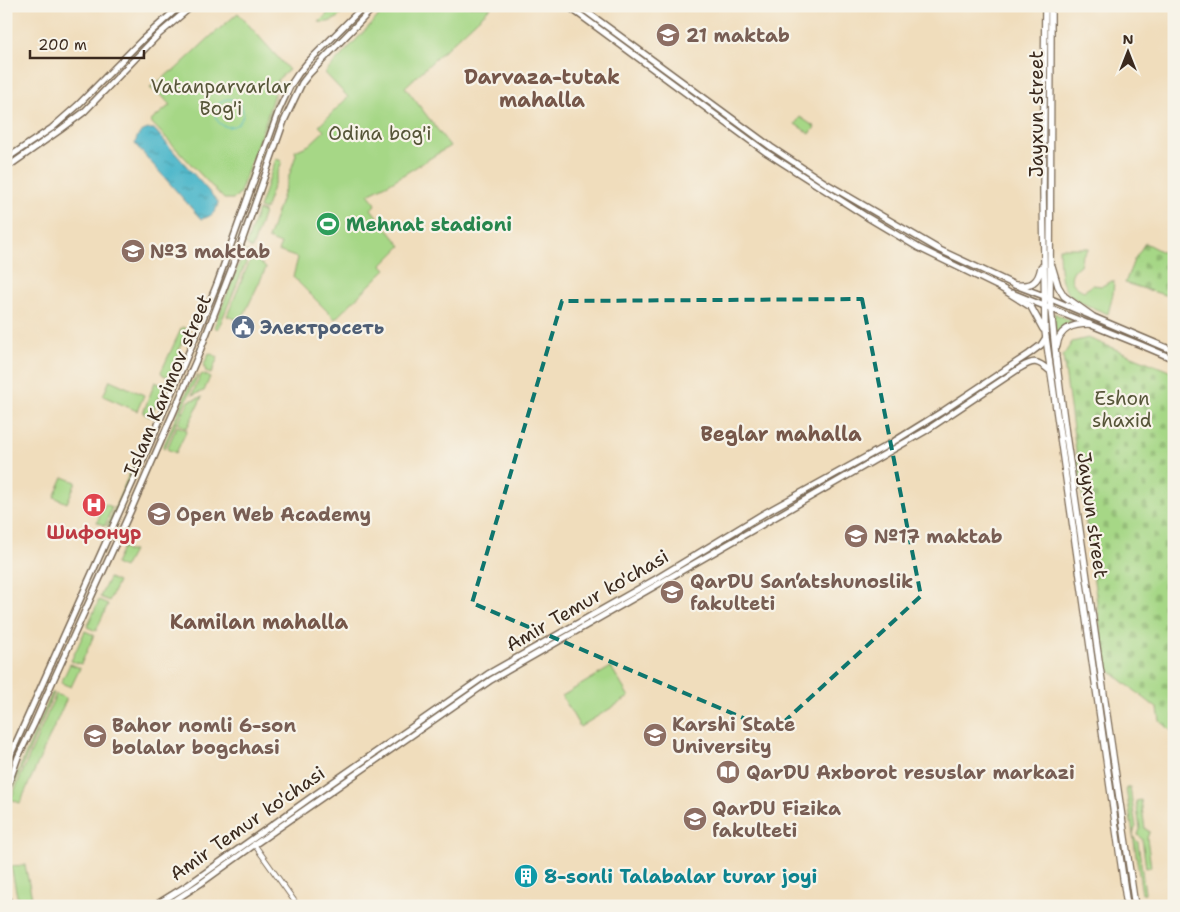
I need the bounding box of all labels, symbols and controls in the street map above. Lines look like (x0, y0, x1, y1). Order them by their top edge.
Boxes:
school or university icon: 21 maktab (655, 22, 681, 48)
place label: 21 maktab (686, 23, 790, 48)
scale bar (30, 28, 144, 60)
north arrow (1102, 28, 1152, 78)
text: N (1122, 30, 1134, 48)
text: 200 m (38, 35, 87, 55)
street label: Jayxun street (1024, 50, 1049, 178)
district label: Darvaza-tutak mahalla (464, 64, 620, 113)
park label: Vatanparvarlar Bog'i (150, 74, 292, 121)
park label: Odina bog'i (328, 121, 432, 146)
sports icon: Mehnat stadioni (315, 211, 341, 237)
place label: Mehnat stadioni (346, 212, 512, 237)
school or university icon: №3 maktab (120, 238, 146, 264)
place label: №3 maktab (150, 239, 270, 264)
street label: Islam Karimov street (118, 290, 217, 480)
public building icon: Электросеть (230, 314, 256, 340)
place label: Электросеть (260, 315, 384, 340)
park label: Eshon shaxid (1092, 386, 1152, 433)
district label: Beglar mahalla (700, 421, 862, 447)
street label: Jayxun street (1071, 450, 1114, 580)
hospital icon: Шифонур (81, 492, 107, 518)
school or university icon: Open Web Academy (146, 501, 172, 527)
place label: Open Web Academy (176, 502, 371, 527)
place label: Шифонур (47, 520, 141, 545)
school or university icon: №17 maktab (843, 523, 869, 549)
place label: №17 maktab (874, 524, 1003, 549)
street label: Amir Temur ko'chasi (501, 544, 673, 657)
place label: QarDU San‘atshunoslik fakulteti (690, 569, 914, 616)
school or university icon: QarDU San‘atshunoslik fakulteti (659, 579, 685, 605)
district label: Kamilan mahalla (170, 609, 348, 635)
place label: Karshi State University (672, 712, 796, 759)
place label: Bahor nomli 6-son bolalar bogchasi (112, 713, 296, 760)
school or university icon: Karshi State University (642, 722, 668, 748)
school or university icon: Bahor nomli 6-son bolalar bogchasi (82, 723, 108, 749)
library icon: QarDU Axborot resuslar markazi (715, 759, 741, 785)
street label: Amir Temur ko'chasi (165, 760, 330, 886)
place label: QarDU Axborot resuslar markazi (746, 760, 1075, 785)
place label: QarDU Fizika fakulteti (712, 796, 841, 843)
school or university icon: QarDU Fizika fakulteti (682, 806, 708, 832)
building icon: 8-sonli Talabalar turar joyi (513, 863, 539, 889)
place label: 8-sonli Talabalar turar joyi (544, 864, 817, 889)

